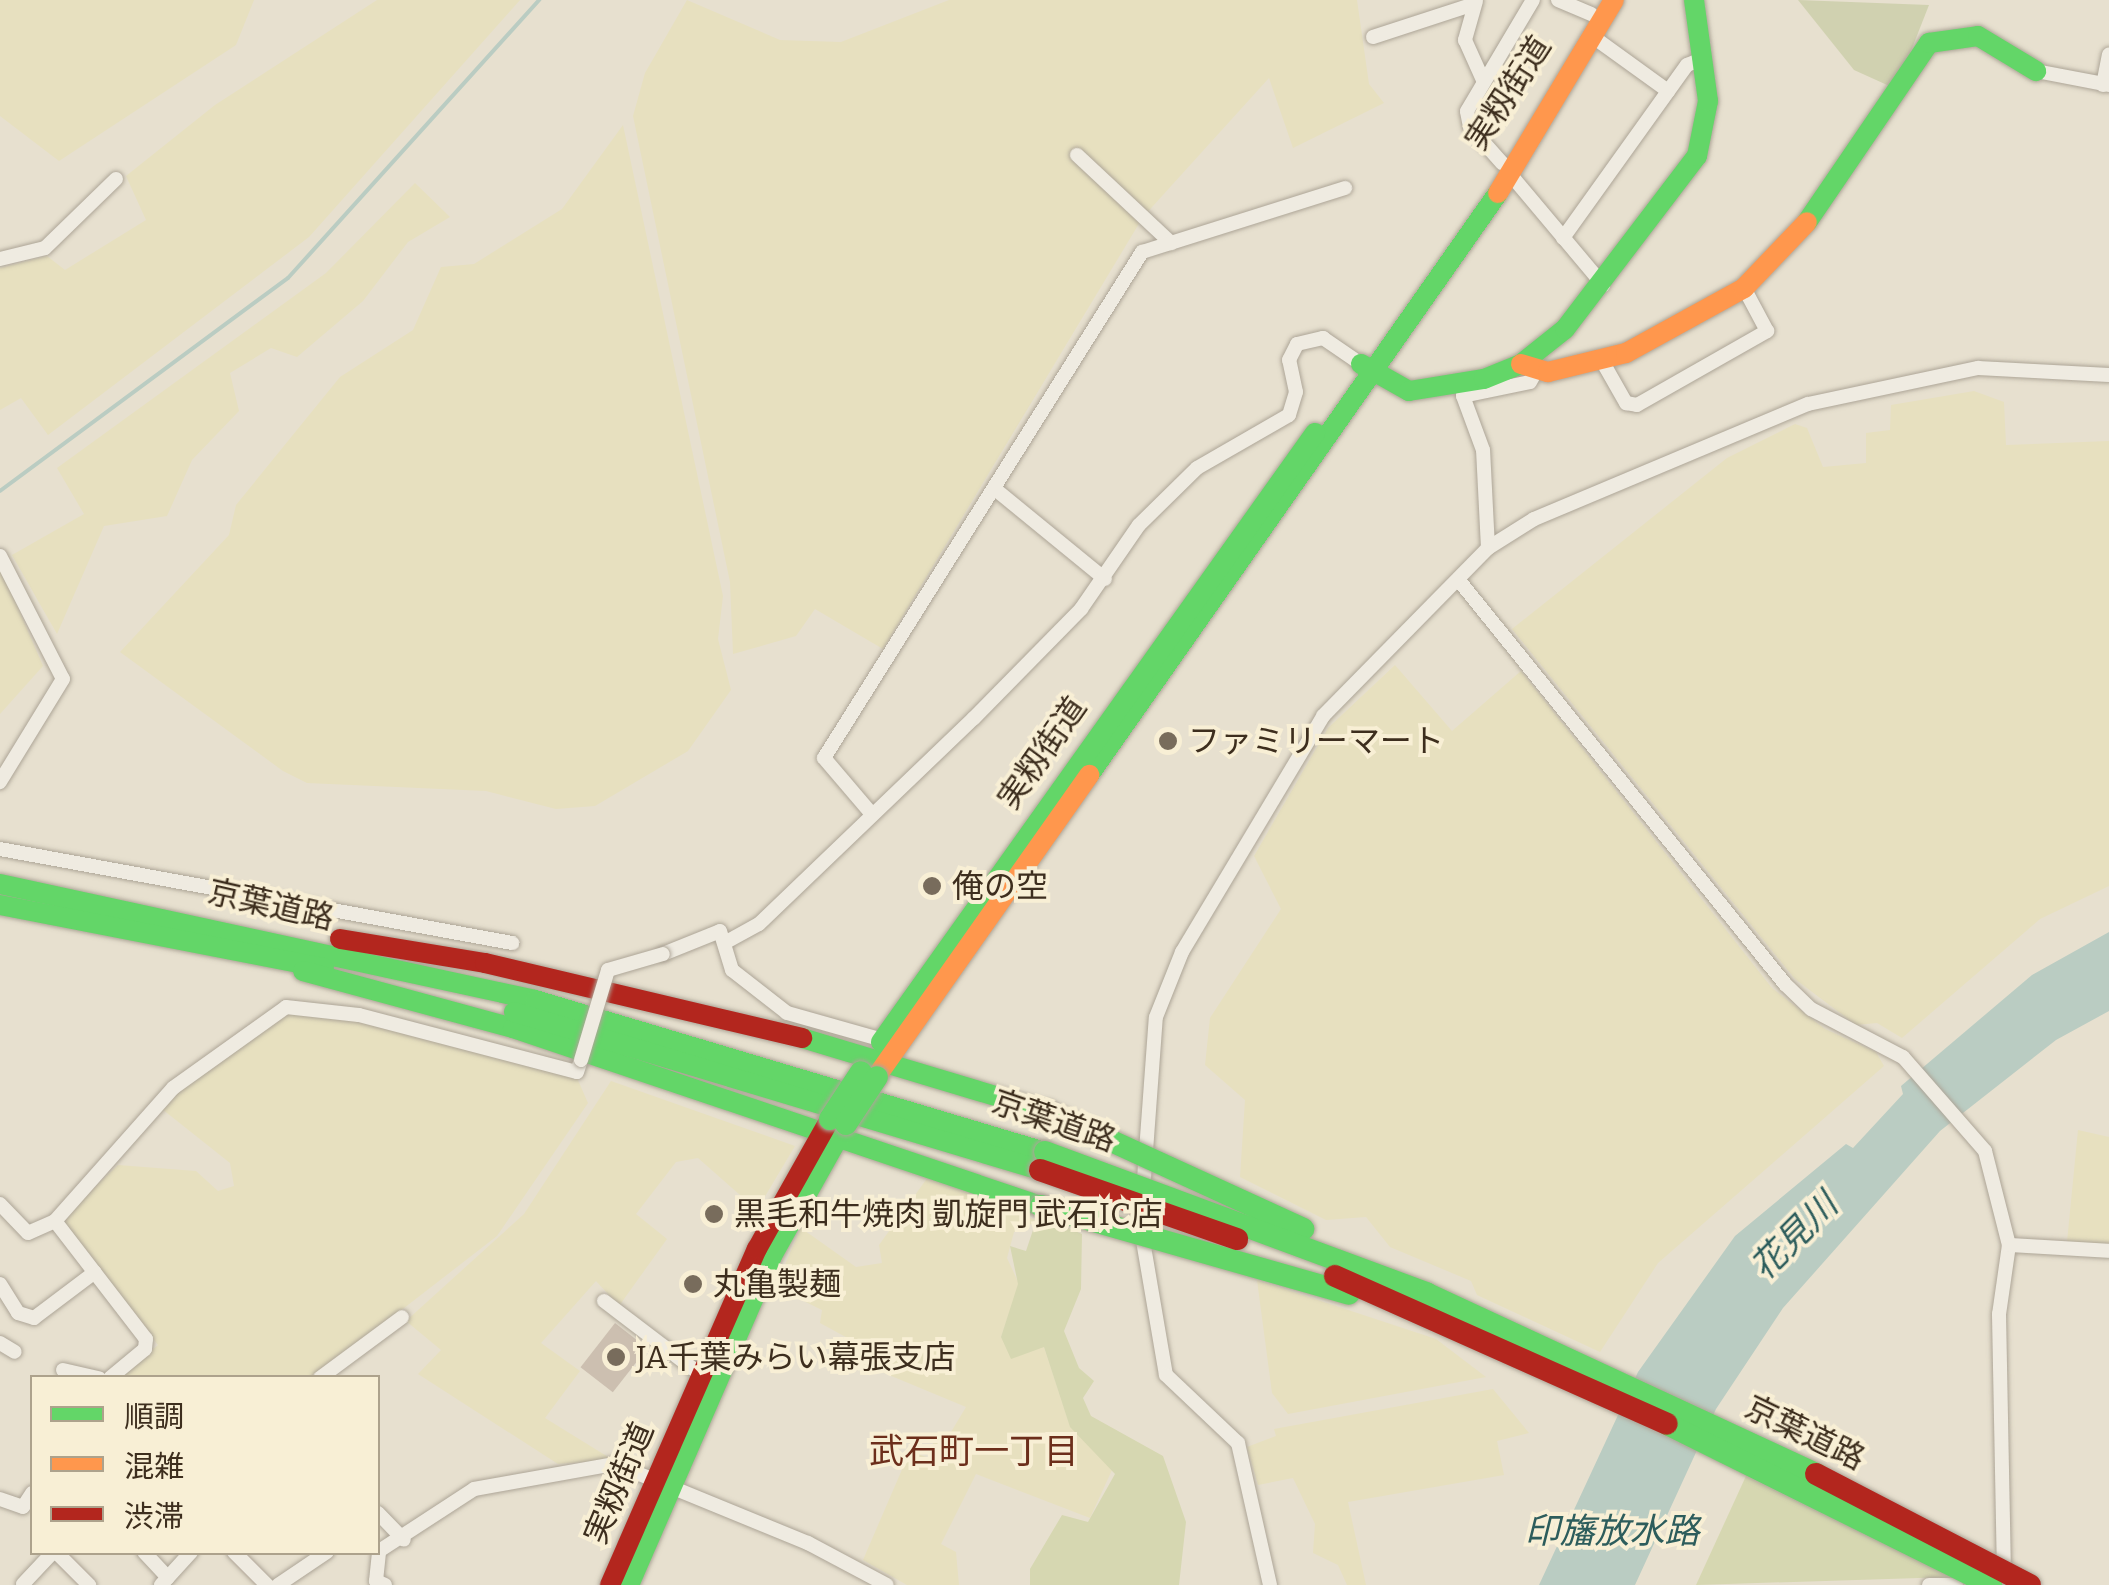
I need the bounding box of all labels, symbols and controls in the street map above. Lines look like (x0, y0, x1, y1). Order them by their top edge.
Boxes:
street label: 実籾街道 (1457, 29, 1559, 157)
street label: 実籾街道 (990, 690, 1094, 816)
place label: ファミリーマート (1188, 722, 1444, 760)
marker: ファミリーマート (1157, 730, 1179, 752)
place label: 俺の空 (952, 867, 1048, 905)
street label: 京葉道路 (204, 872, 338, 938)
marker: 俺の空 (921, 875, 943, 897)
street label: 京葉道路 (987, 1082, 1121, 1160)
water label: 花見川 (1742, 1184, 1846, 1288)
place label: 黒毛和牛焼肉 凱旋門 武石IC店 (734, 1195, 1163, 1233)
marker: 黒毛和牛焼肉 凱旋門 武石IC店 (703, 1203, 725, 1225)
place label: 丸亀製麺 (713, 1265, 841, 1303)
marker: 丸亀製麺 (682, 1273, 704, 1295)
place label: JA千葉みらい幕張支店 (636, 1338, 955, 1376)
marker: JA千葉みらい幕張支店 (605, 1346, 627, 1368)
legend (30, 1375, 380, 1555)
street label: 京葉道路 (1739, 1388, 1871, 1478)
text: 順調 (124, 1399, 184, 1435)
street label: 実籾街道 (576, 1417, 662, 1549)
district label: 武石町一丁目 (869, 1430, 1079, 1472)
text: 混雑 (124, 1449, 184, 1485)
text: 渋滞 (124, 1499, 184, 1535)
water label: 印旛放水路 (1525, 1510, 1699, 1552)

